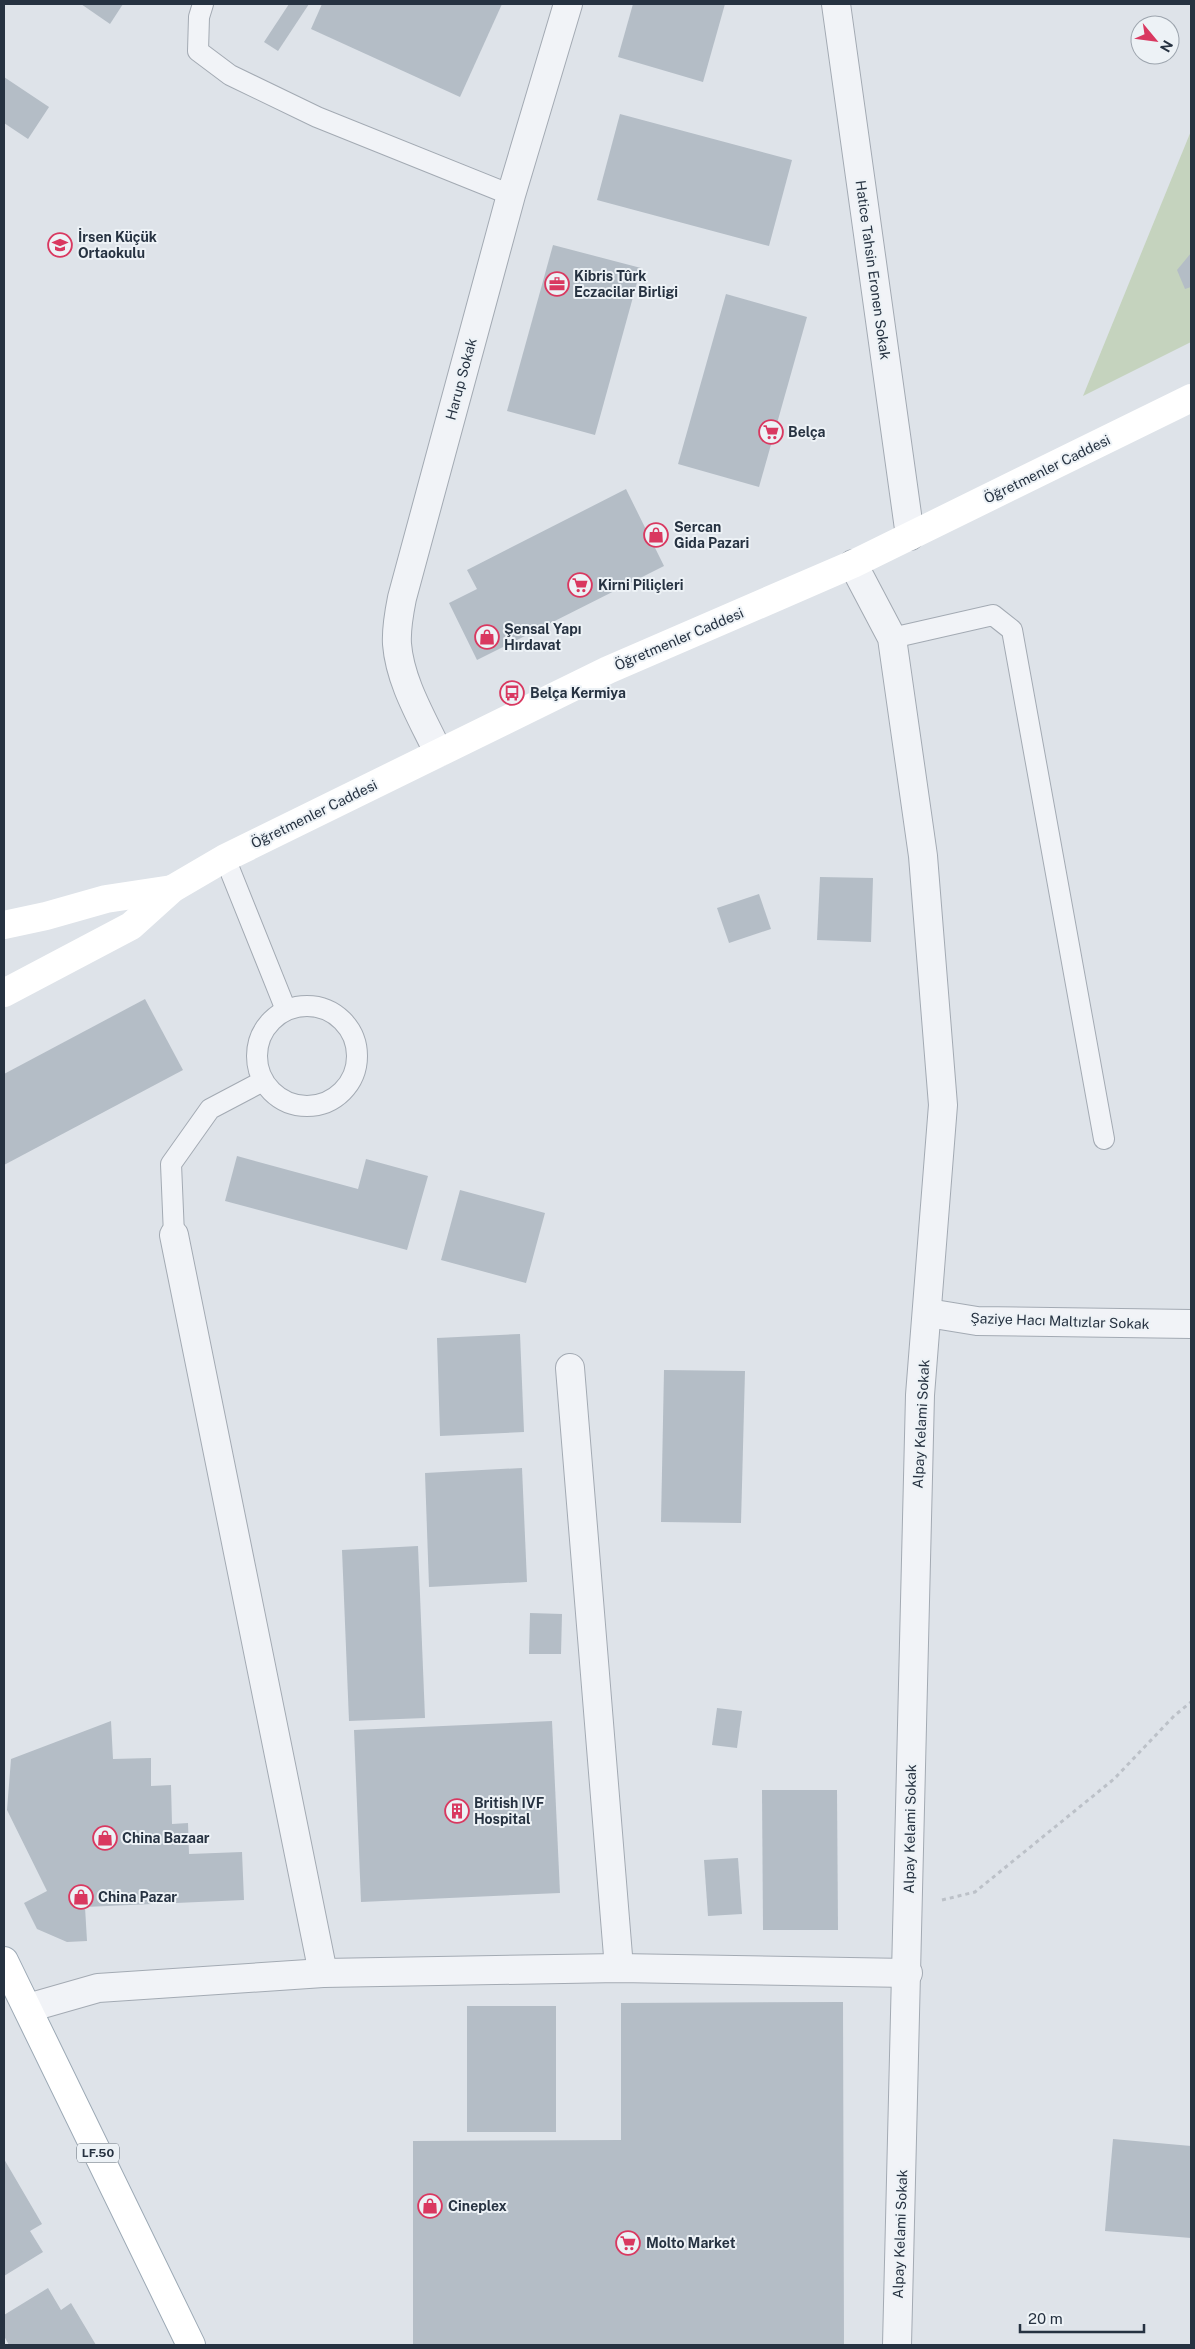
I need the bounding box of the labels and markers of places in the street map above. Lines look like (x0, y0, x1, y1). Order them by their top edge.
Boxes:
place label: İrsen Küçük Ortaokulu (78, 228, 157, 261)
school or university icon: İrsen Küçük Ortaokulu (47, 232, 73, 258)
place label: Kibris Tûrk Eczacilar Birligi (574, 268, 678, 300)
office icon: Kibris Tûrk Eczacilar Birligi (544, 271, 570, 297)
supermarket icon: Belça (758, 419, 784, 445)
place label: Belça (788, 424, 826, 440)
place label: Sercan Gida Pazari (674, 519, 749, 551)
shop icon: Sercan Gida Pazari (643, 522, 669, 548)
supermarket icon: Kirni Piliçleri (567, 572, 593, 598)
place label: Kirni Piliçleri (598, 577, 683, 593)
place label: Şensal Yapı Hırdavat (504, 621, 581, 653)
shop icon: Şensal Yapı Hırdavat (474, 624, 500, 650)
bus stop icon: Belça Kermiya (499, 680, 525, 706)
place label: Belça Kermiya (530, 685, 626, 701)
place label: British IVF Hospital (474, 1795, 545, 1827)
building icon: British IVF Hospital (444, 1798, 470, 1824)
shop icon: China Bazaar (92, 1825, 118, 1851)
place label: China Bazaar (122, 1830, 210, 1846)
shop icon: China Pazar (68, 1884, 94, 1910)
place label: China Pazar (98, 1889, 177, 1905)
shop icon: Cineplex (417, 2193, 443, 2219)
place label: Cineplex (448, 2198, 507, 2214)
supermarket icon: Molto Market (615, 2230, 641, 2256)
place label: Molto Market (646, 2235, 736, 2251)

